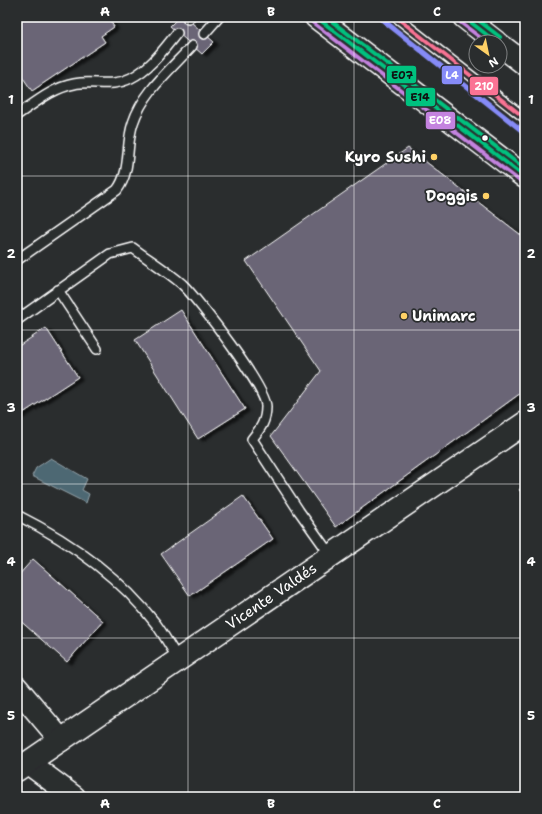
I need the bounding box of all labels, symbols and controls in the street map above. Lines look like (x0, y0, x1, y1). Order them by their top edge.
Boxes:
text: A (100, 3, 110, 20)
text: B (267, 3, 275, 20)
text: C (433, 3, 441, 20)
north arrow (468, 34, 508, 74)
text: N (485, 53, 501, 71)
line badge: E07 (386, 65, 417, 84)
line badge: L4 (441, 65, 463, 85)
text: E07 (391, 68, 413, 83)
text: L4 (445, 68, 459, 83)
line badge: 210 (469, 76, 499, 96)
text: 210 (474, 79, 494, 94)
line badge: E14 (405, 87, 436, 107)
text: E14 (410, 90, 430, 105)
text: 1 (8, 91, 14, 108)
text: 1 (528, 91, 534, 108)
line badge: E08 (425, 111, 456, 130)
text: E08 (429, 113, 452, 128)
unlabelled marker (480, 133, 490, 143)
place label: Kyro Sushi (345, 147, 426, 167)
marker: Kyro Sushi (429, 152, 439, 162)
place label: Doggis (426, 186, 478, 206)
marker: Doggis (481, 191, 491, 201)
text: 2 (6, 245, 16, 262)
text: 2 (526, 245, 536, 262)
place label: Unimarc (412, 306, 476, 326)
marker: Unimarc (399, 311, 409, 321)
text: 3 (6, 399, 16, 416)
text: 3 (526, 399, 536, 416)
text: 4 (6, 553, 16, 570)
text: 4 (526, 553, 536, 570)
street label: Vicente Valdés (222, 558, 321, 634)
text: 5 (7, 707, 15, 724)
text: 5 (527, 707, 535, 724)
text: A (100, 795, 110, 812)
text: B (267, 795, 275, 812)
text: C (433, 795, 441, 812)

